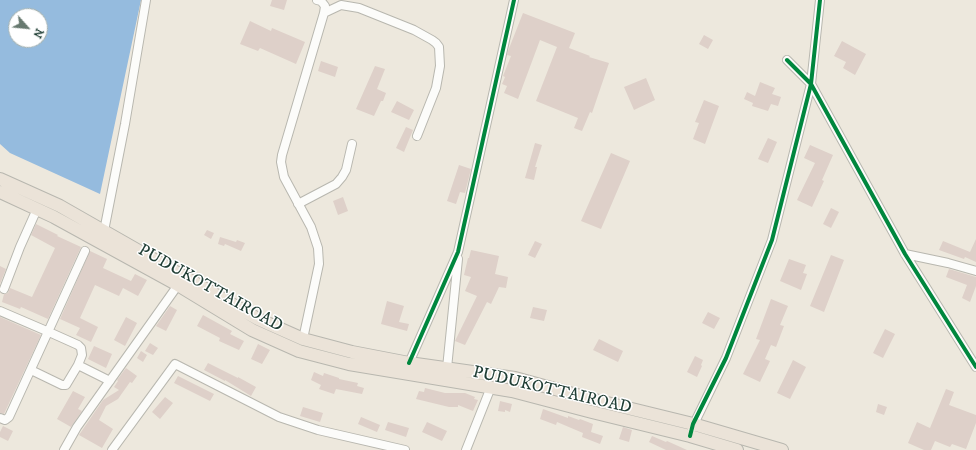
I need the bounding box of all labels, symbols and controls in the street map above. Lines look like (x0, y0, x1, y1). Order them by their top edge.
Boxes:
north arrow (8, 8, 48, 48)
text: N (30, 26, 46, 40)
street label: PUDUKOTTAIROAD (134, 241, 286, 337)
street label: PUDUKOTTAIROAD (471, 363, 633, 419)

